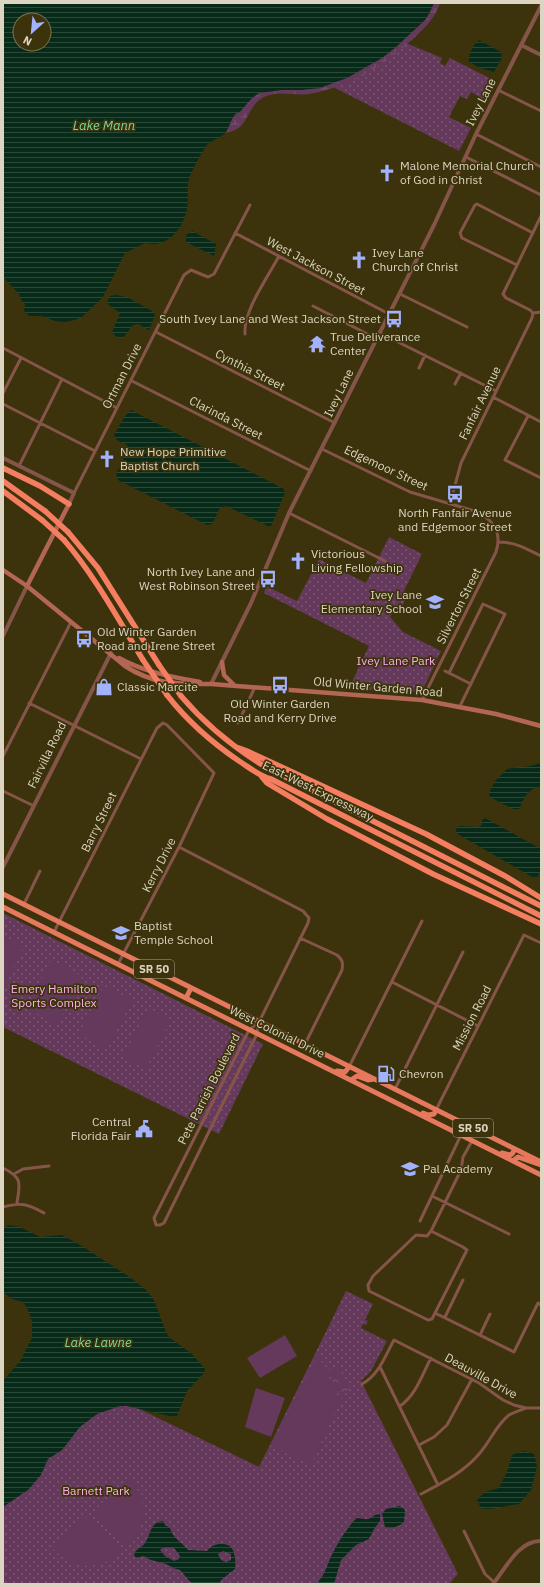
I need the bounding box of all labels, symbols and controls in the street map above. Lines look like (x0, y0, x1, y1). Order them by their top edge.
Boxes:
north arrow (12, 12, 52, 52)
text: N (21, 33, 34, 49)
street label: Ivey Lane (462, 75, 499, 128)
water label: Lake Mann (73, 117, 135, 134)
place label: Malone Memorial Church of God in Christ (400, 158, 534, 187)
church icon: Malone Memorial Church of God in Christ (377, 163, 397, 183)
street label: West Jackson Street (264, 233, 368, 298)
place label: Ivey Lane Church of Christ (372, 245, 458, 274)
church icon: Ivey Lane Church of Christ (349, 250, 369, 270)
bus stop icon: South Ivey Lane and West Jackson Street (384, 309, 404, 329)
place label: South Ivey Lane and West Jackson Street (159, 311, 381, 326)
place label: True Deliverance Center (330, 329, 421, 358)
temple icon: True Deliverance Center (307, 334, 327, 354)
street label: Ortman Drive (99, 340, 145, 411)
street label: Cynthia Street (213, 346, 288, 394)
street label: Fanfair Avenue (455, 363, 504, 442)
street label: Ivey Lane (320, 366, 357, 419)
street label: Clarinda Street (187, 393, 265, 443)
street label: Edgemoor Street (342, 442, 431, 494)
place label: New Hope Primitive Baptist Church (120, 444, 227, 473)
church icon: New Hope Primitive Baptist Church (97, 449, 117, 469)
bus stop icon: North Fanfair Avenue and Edgemoor Street (445, 484, 465, 504)
place label: North Fanfair Avenue and Edgemoor Street (398, 505, 512, 534)
place label: Victorious Living Fellowship (311, 546, 403, 575)
church icon: Victorious Living Fellowship (288, 551, 308, 571)
place label: North Ivey Lane and West Robinson Street (139, 564, 255, 593)
street label: Silverton Street (433, 565, 484, 646)
bus stop icon: North Ivey Lane and West Robinson Street (258, 569, 278, 589)
place label: Ivey Lane Elementary School (321, 587, 422, 616)
school or university icon: Ivey Lane Elementary School (425, 592, 445, 612)
place label: Old Winter Garden Road and Irene Street (97, 624, 215, 653)
bus stop icon: Old Winter Garden Road and Irene Street (74, 629, 94, 649)
park label: Ivey Lane Park (357, 653, 436, 668)
street label: Old Winter Garden Road (313, 673, 443, 700)
bus stop icon: Old Winter Garden Road and Kerry Drive (270, 675, 290, 695)
shop icon: Classic Marcite (94, 677, 114, 697)
place label: Classic Marcite (117, 679, 198, 694)
place label: Old Winter Garden Road and Kerry Drive (224, 696, 337, 725)
street label: Fairvilla Road (24, 719, 69, 791)
street label: East-West Expressway (260, 757, 376, 824)
street label: Barry Street (78, 789, 120, 854)
street label: Kerry Drive (138, 834, 179, 895)
place label: Baptist Temple School (134, 918, 213, 947)
school or university icon: Baptist Temple School (111, 923, 131, 943)
road number: SR 50 (134, 960, 174, 978)
park label: Emery Hamilton Sports Complex (11, 981, 97, 1010)
street label: Mission Road (449, 983, 494, 1053)
street label: West Colonial Drive (227, 1002, 328, 1061)
street label: Pete Parrish Boulevard (174, 1031, 243, 1147)
fuel station icon: Chevron (376, 1064, 396, 1084)
place label: Chevron (399, 1066, 444, 1081)
place label: Central Florida Fair (71, 1114, 132, 1143)
public building icon: Central Florida Fair (134, 1119, 154, 1139)
road number: SR 50 (453, 1119, 493, 1137)
school or university icon: Pal Academy (400, 1159, 420, 1179)
place label: Pal Academy (423, 1161, 493, 1176)
water label: Lake Lawne (64, 1334, 132, 1351)
street label: Deauville Drive (442, 1349, 520, 1402)
park label: Barnett Park (62, 1483, 130, 1498)

